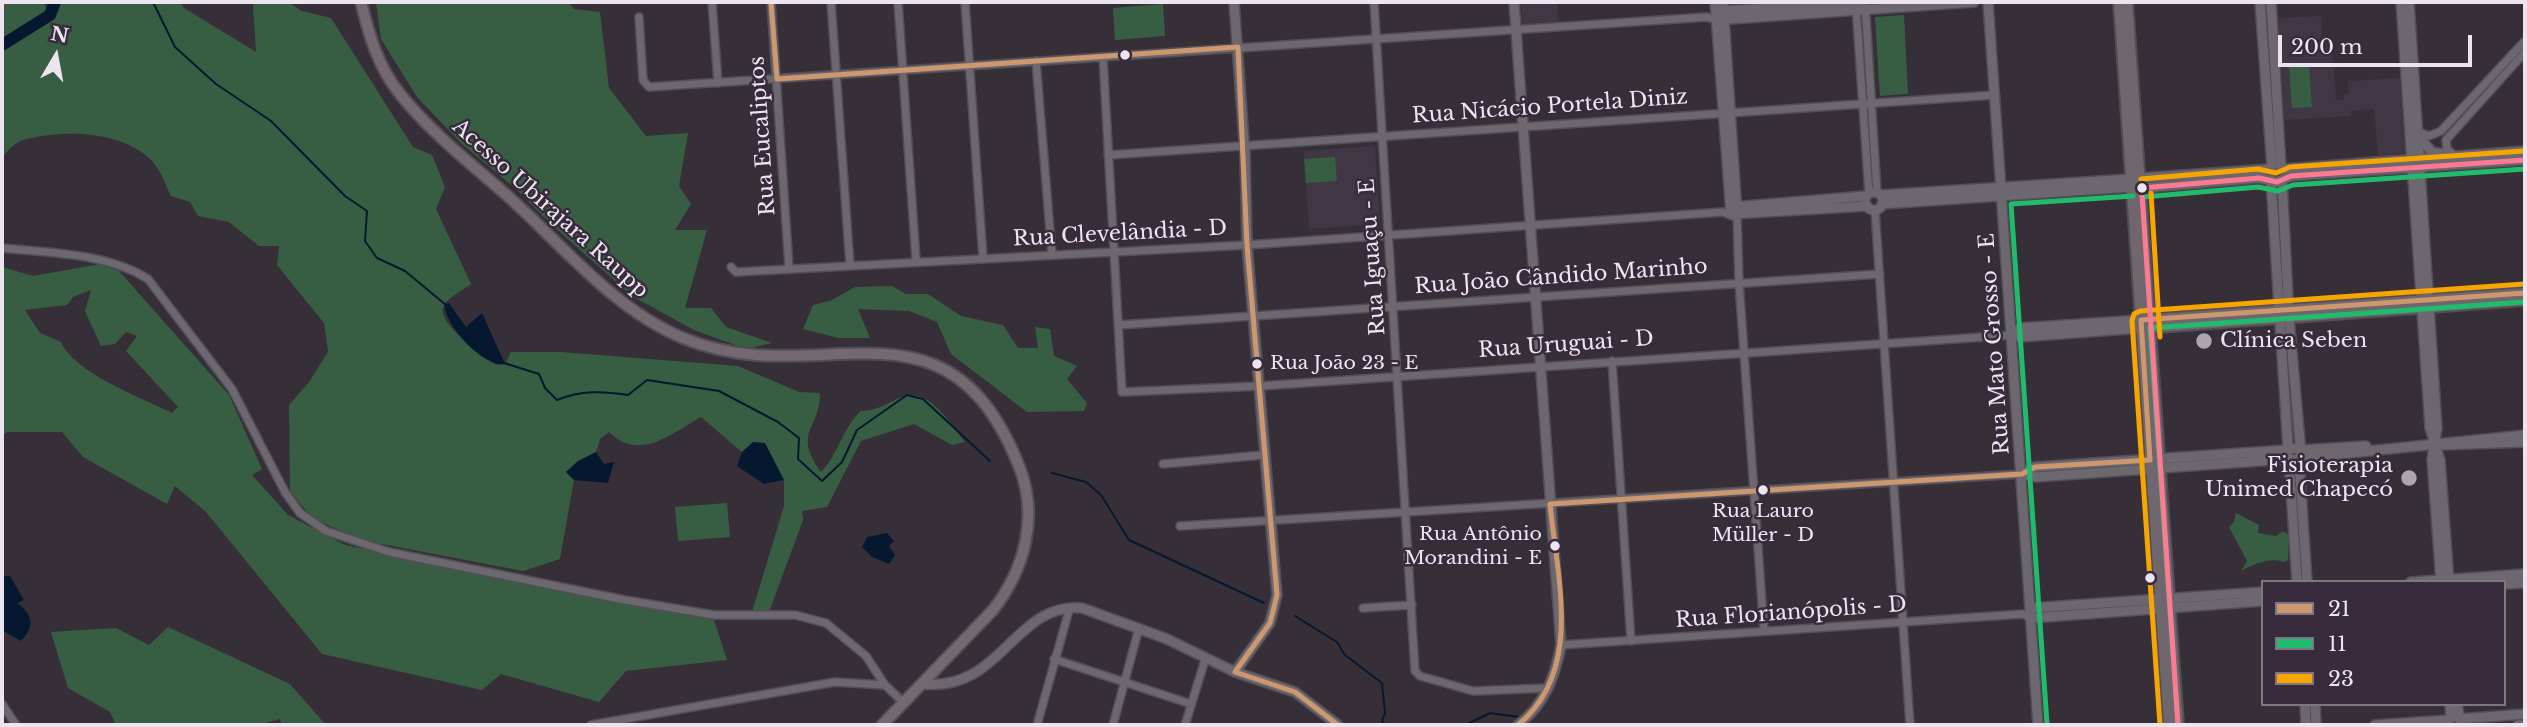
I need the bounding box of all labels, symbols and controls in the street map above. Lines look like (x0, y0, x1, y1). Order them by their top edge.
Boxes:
north arrow (21, 21, 91, 91)
scale bar (2282, 21, 2476, 65)
text: N (49, 22, 71, 48)
text: 200 m (2291, 34, 2362, 60)
unlabelled marker (1118, 48, 1132, 62)
street label: Rua Eucaliptos (745, 55, 781, 217)
street label: Rua Nicácio Portela Diniz (1411, 85, 1689, 129)
street label: Acesso Ubirajara Raupp (447, 114, 653, 304)
street label: Rua Iguaçu - E (1355, 178, 1391, 336)
unlabelled marker (2135, 181, 2149, 195)
street label: Rua Clevelândia - D (1012, 216, 1228, 252)
street label: Rua Mato Grosso - E (1975, 232, 2015, 456)
street label: Rua João Cândido Marinho (1414, 254, 1708, 300)
street label: Rua Uruguai - D (1478, 326, 1654, 364)
place label: Clínica Seben (2220, 328, 2367, 354)
marker: Clínica Seben (2194, 331, 2214, 351)
place label: Rua João 23 - E (1270, 353, 1418, 375)
marker: Rua João 23 - E (1250, 357, 1264, 371)
place label: Fisioterapia Unimed Chapecó (2205, 453, 2393, 503)
marker: Fisioterapia Unimed Chapecó (2399, 468, 2419, 488)
marker: Rua Lauro Müller - D (1756, 483, 1770, 497)
place label: Rua Lauro Müller - D (1712, 501, 1814, 545)
place label: Rua Antônio Morandini - E (1404, 524, 1542, 568)
marker: Rua Antônio Morandini - E (1548, 539, 1562, 553)
unlabelled marker (2143, 571, 2157, 585)
legend (2261, 580, 2506, 706)
street label: Rua Florianópolis - D (1675, 592, 1907, 634)
text: 21 (2328, 596, 2350, 622)
text: 11 (2328, 631, 2347, 657)
text: 23 (2328, 666, 2354, 692)

